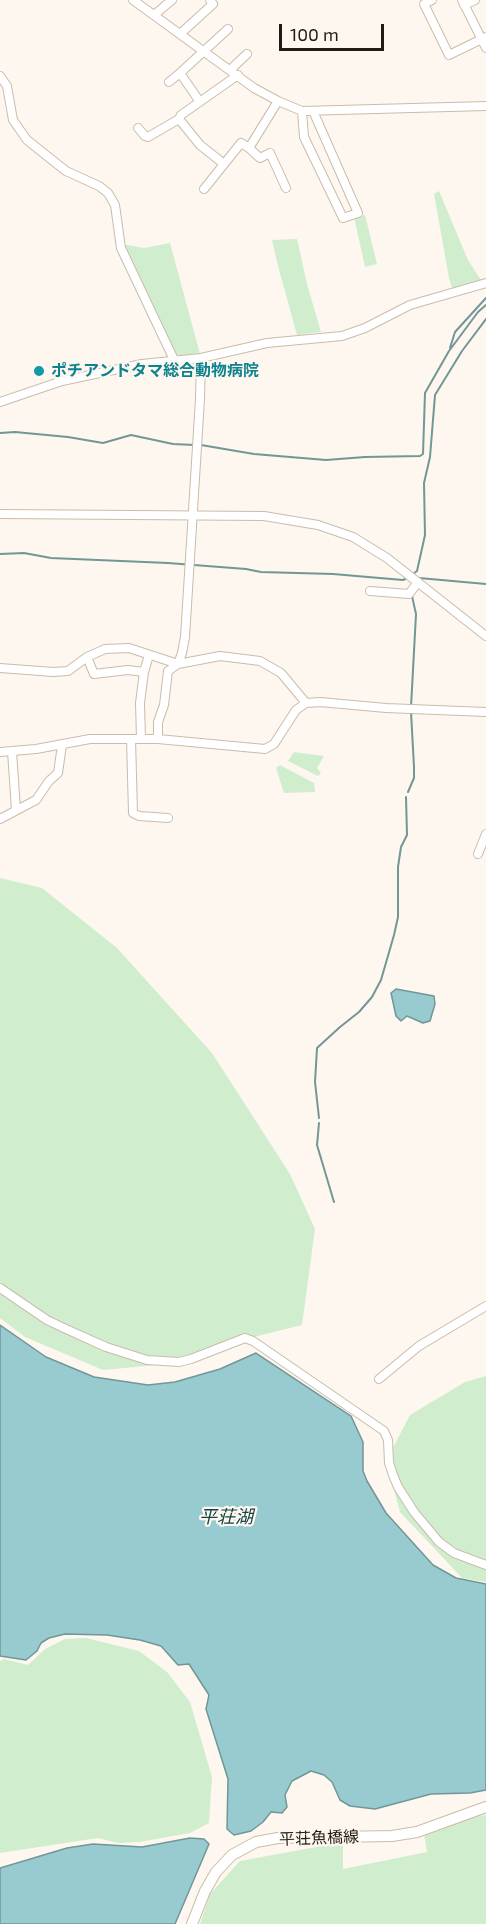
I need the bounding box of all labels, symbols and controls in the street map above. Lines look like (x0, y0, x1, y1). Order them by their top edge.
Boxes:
scale bar (282, 12, 387, 50)
text: 100 m (290, 23, 339, 45)
place label: ポチアンドタマ総合動物病院 (51, 361, 259, 381)
marker: ポチアンドタマ総合動物病院 (32, 364, 46, 378)
water label: 平荘湖 (199, 1506, 253, 1528)
street label: 平荘魚橋線 (279, 1827, 359, 1849)

